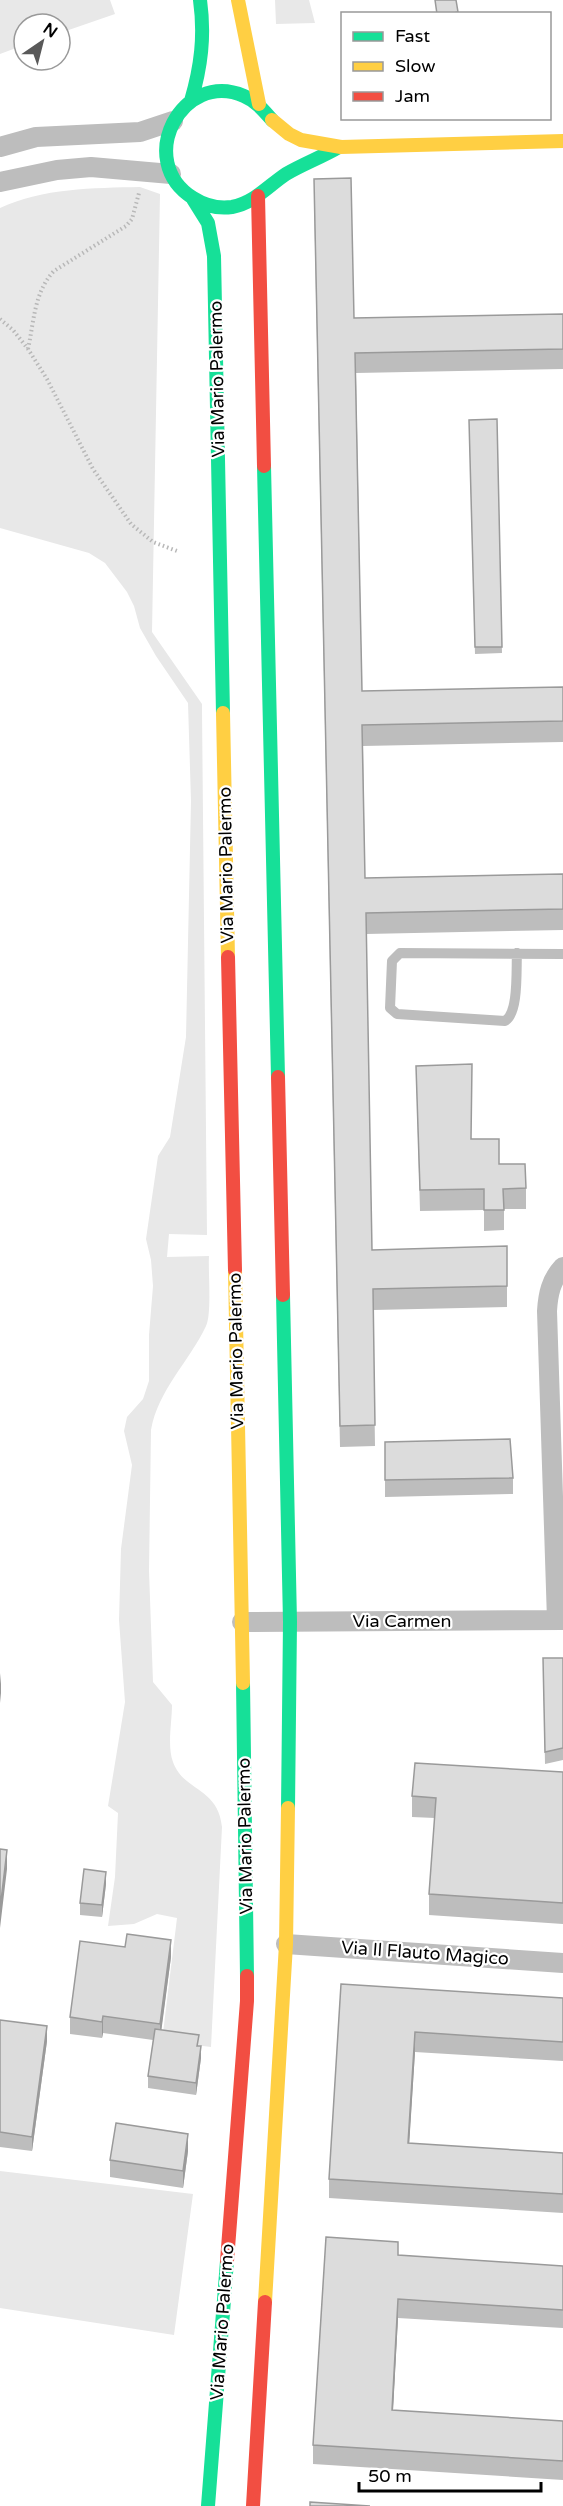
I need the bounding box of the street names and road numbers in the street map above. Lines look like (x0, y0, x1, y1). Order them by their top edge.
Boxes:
street label: Via Mario Palermo (205, 300, 229, 458)
street label: Via Mario Palermo (214, 786, 238, 944)
street label: Via Mario Palermo (224, 1272, 248, 1430)
street label: Via Carmen (353, 1610, 451, 1632)
street label: Via Mario Palermo (233, 1757, 257, 1915)
street label: Via Il Flauto Magico (340, 1936, 510, 1970)
street label: Via Mario Palermo (206, 2243, 238, 2401)

